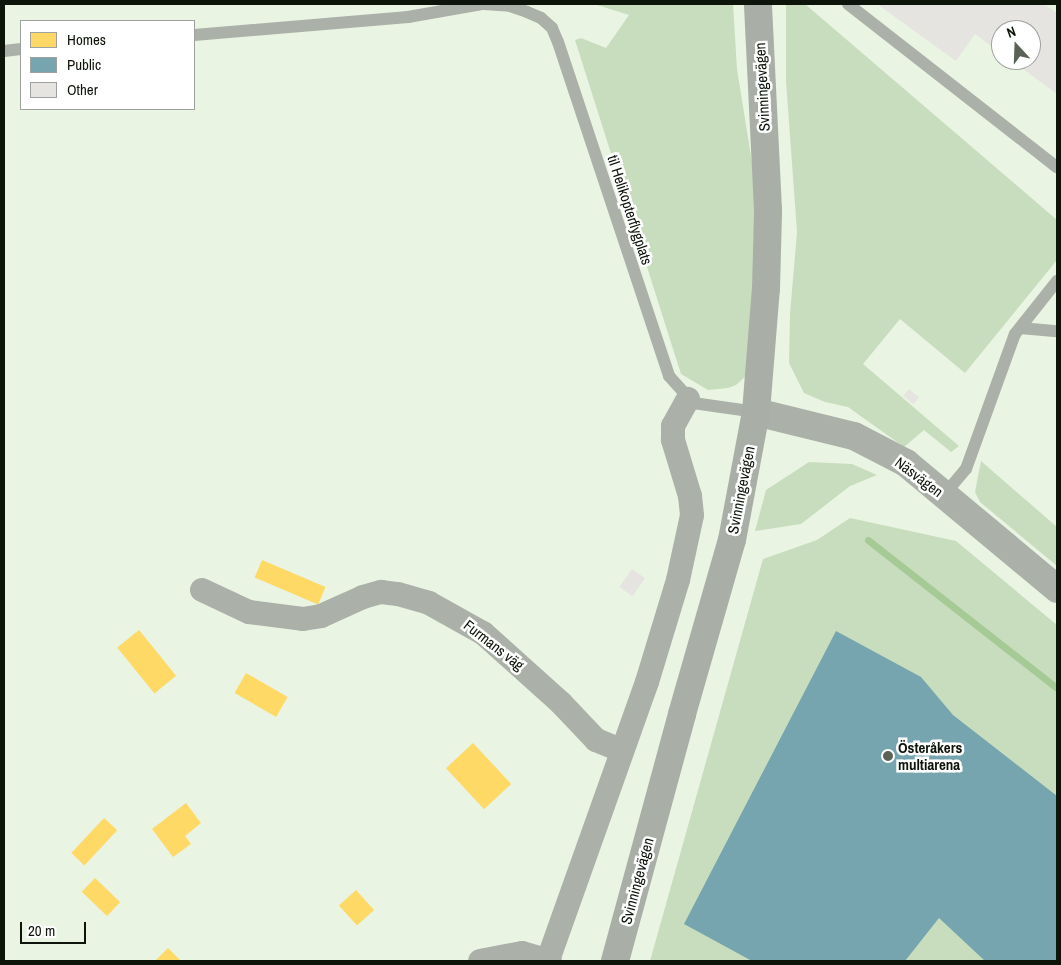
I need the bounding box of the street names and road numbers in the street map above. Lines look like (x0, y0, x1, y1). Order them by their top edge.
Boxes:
street label: Svinningevägen (751, 42, 773, 132)
street label: til Helikopterflygplats (604, 153, 656, 267)
street label: Svinningevägen (724, 445, 758, 535)
street label: Näsvägen (891, 453, 947, 501)
street label: Furmans väg (460, 616, 528, 674)
street label: Svinningevägen (617, 836, 657, 926)

